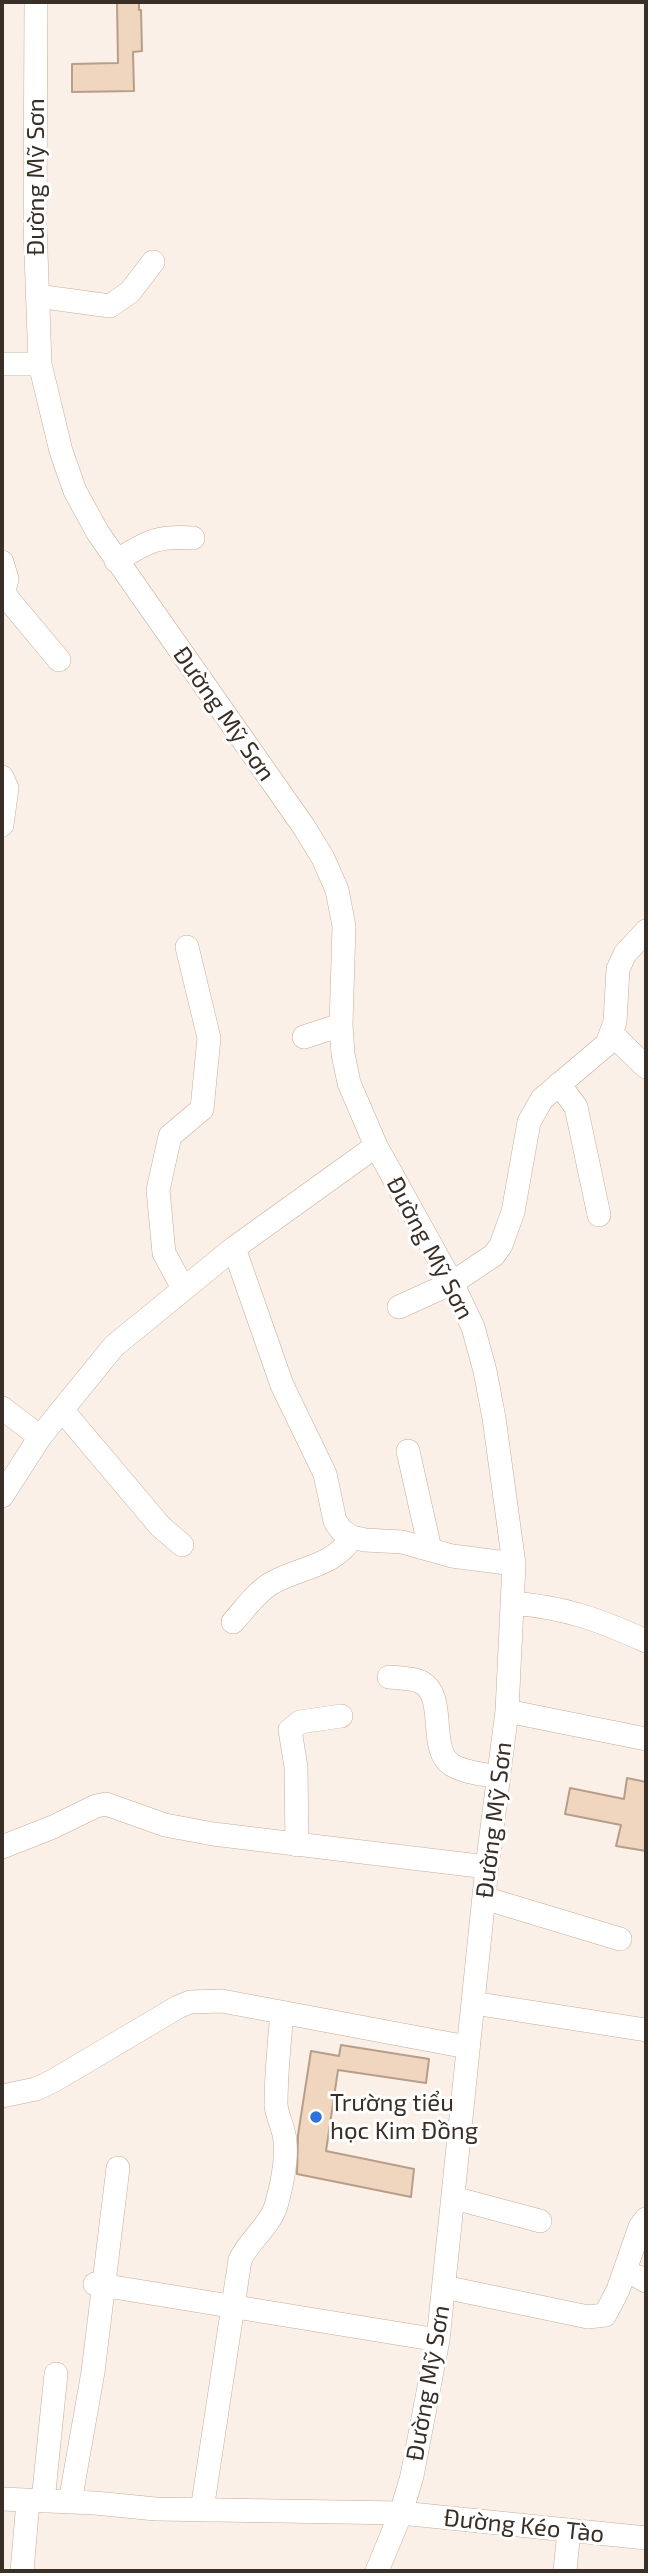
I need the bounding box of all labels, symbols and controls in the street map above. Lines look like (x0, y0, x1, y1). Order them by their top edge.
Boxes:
street label: Đường Mỹ Sơn (22, 98, 50, 256)
street label: Đường Mỹ Sơn (167, 641, 281, 787)
street label: Đường Mỹ Sơn (380, 1172, 480, 1324)
street label: Đường Mỹ Sơn (470, 1740, 518, 1900)
place label: Trường tiểu học Kim Đồng (330, 2089, 478, 2145)
marker: Trường tiểu học Kim Đồng (308, 2109, 324, 2125)
street label: Đường Mỹ Sơn (400, 2303, 456, 2463)
street label: Đường Kéo Tào (442, 2503, 606, 2549)

